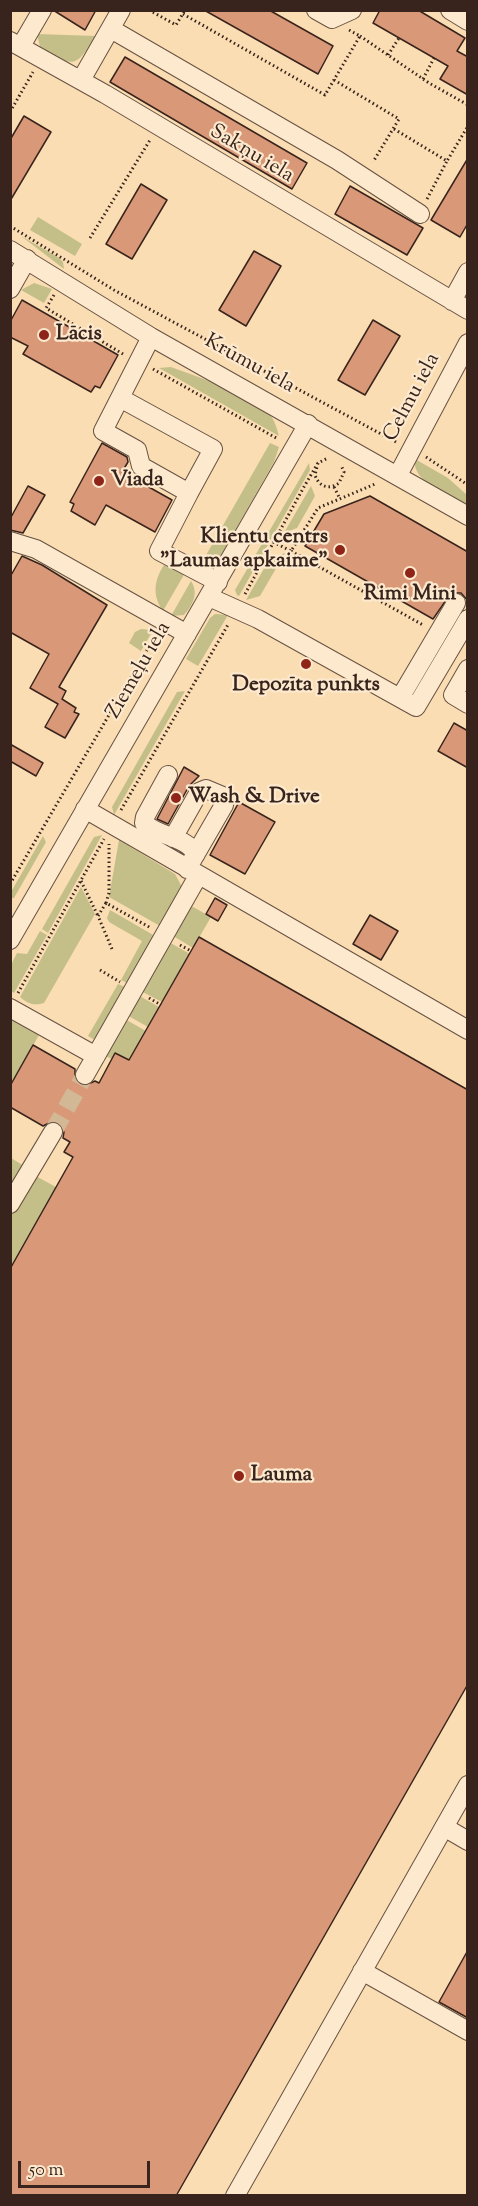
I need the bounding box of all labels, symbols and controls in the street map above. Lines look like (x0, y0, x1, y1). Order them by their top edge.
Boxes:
street label: Sakņu iela (204, 120, 298, 190)
place label: Lācis (56, 322, 102, 348)
marker: Lācis (37, 328, 51, 342)
street label: Krūmu iela (199, 330, 299, 400)
street label: Celmu iela (379, 349, 447, 447)
place label: Viada (111, 468, 164, 494)
marker: Viada (92, 474, 106, 488)
place label: Klientu centrs "Laumas apkaime" (160, 525, 328, 575)
marker: Klientu centrs "Laumas apkaime" (333, 543, 347, 557)
marker: Rimi Mini (403, 566, 417, 580)
place label: Rimi Mini (364, 582, 456, 608)
street label: Ziemeļu iela (102, 618, 178, 724)
marker: Depozīta punkts (299, 657, 313, 671)
place label: Depozīta punkts (232, 673, 380, 699)
place label: Wash & Drive (188, 785, 320, 811)
marker: Wash & Drive (169, 791, 183, 805)
place label: Lauma (251, 1463, 312, 1489)
marker: Lauma (232, 1469, 246, 1483)
scale bar (21, 2149, 153, 2187)
text: 50 m (29, 2158, 63, 2184)

